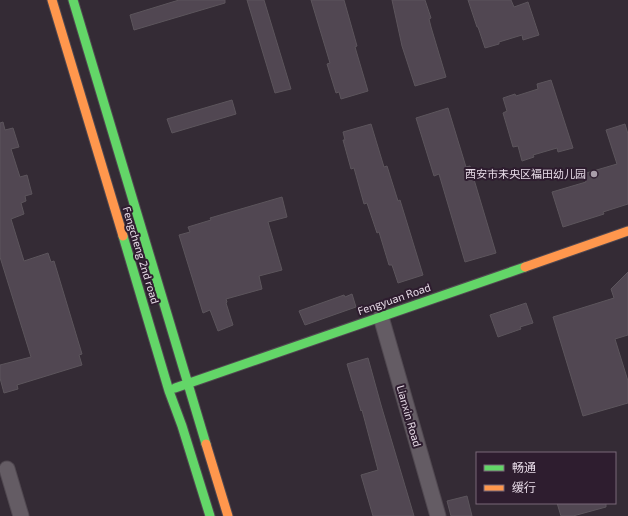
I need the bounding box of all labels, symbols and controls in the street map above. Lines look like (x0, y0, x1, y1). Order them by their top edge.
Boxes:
place label: 西安市未央区福田幼儿园 (465, 167, 586, 180)
marker: 西安市未央区福田幼儿园 (589, 169, 599, 179)
street label: Fengcheng 2nd road (120, 205, 162, 305)
street label: Fengyuan Road (356, 280, 432, 317)
street label: Lianxin Road (394, 384, 424, 448)
legend (476, 452, 616, 504)
text: 畅通 (512, 460, 536, 474)
text: 缓行 (512, 480, 536, 494)

